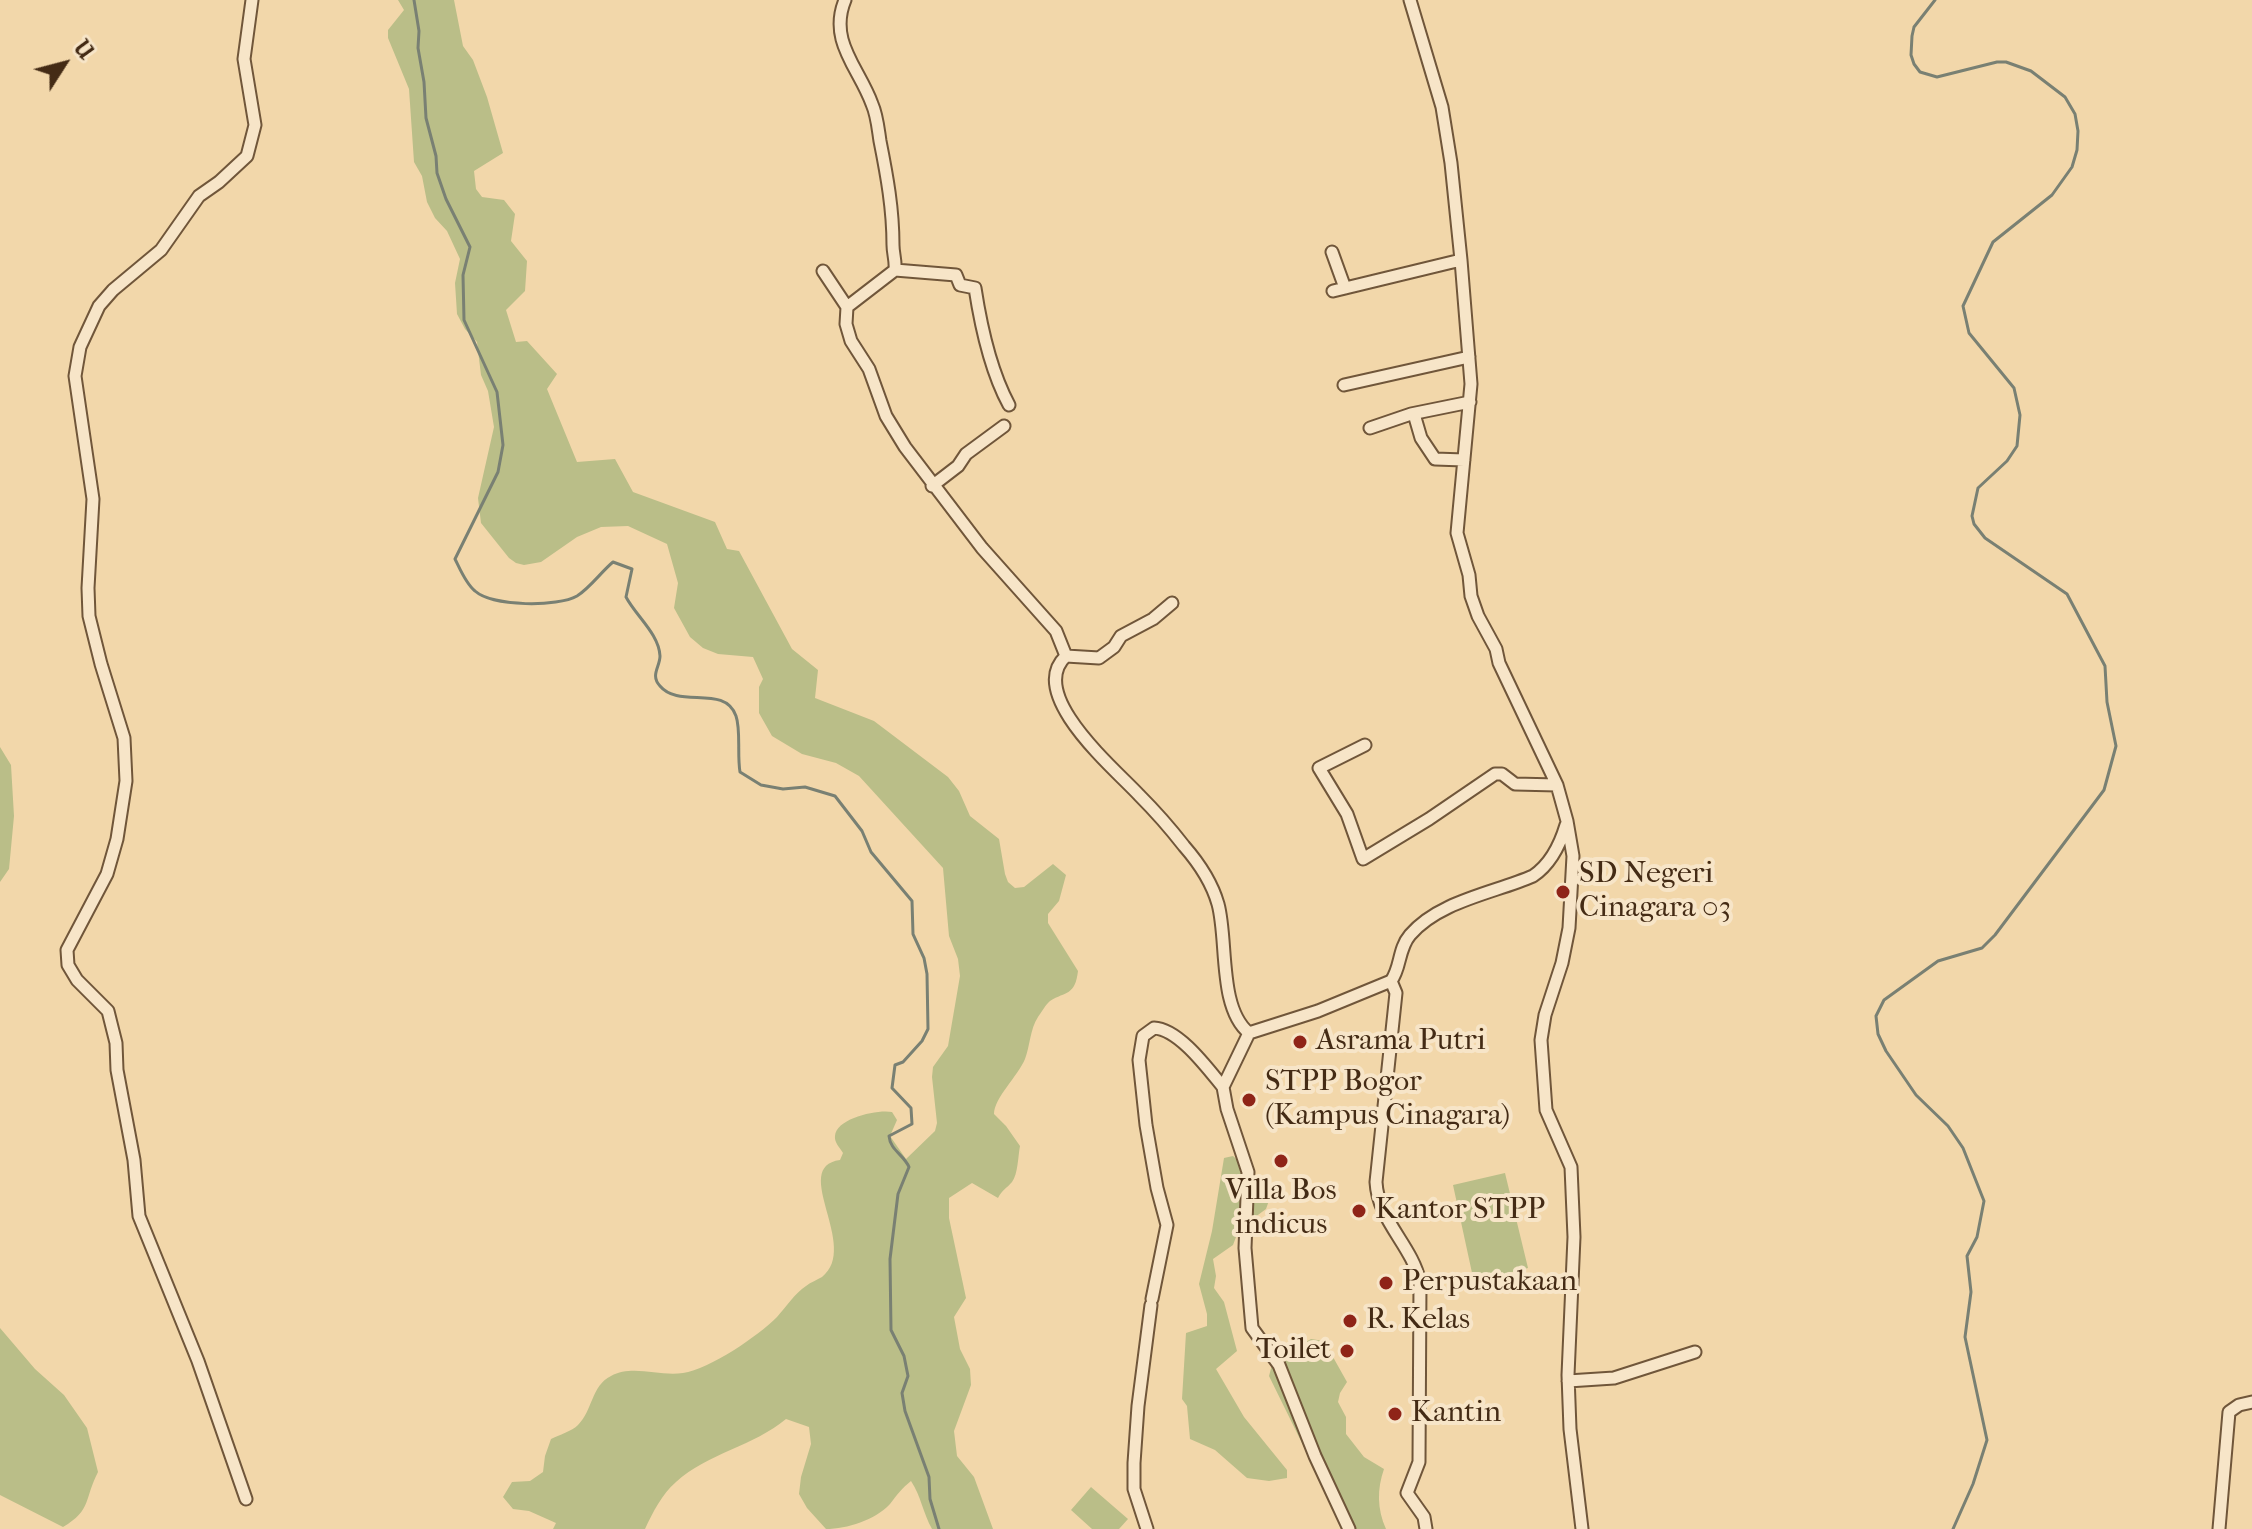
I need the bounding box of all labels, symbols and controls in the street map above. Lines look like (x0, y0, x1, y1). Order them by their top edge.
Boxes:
north arrow (24, 24, 104, 104)
text: U (68, 35, 99, 64)
place label: SD Negeri Cinagara 03 (1579, 857, 1731, 928)
marker: SD Negeri Cinagara 03 (1554, 883, 1572, 901)
place label: Asrama Putri (1316, 1024, 1486, 1060)
marker: Asrama Putri (1291, 1033, 1309, 1051)
place label: STPP Bogor (Kampus Cinagara) (1265, 1065, 1510, 1136)
marker: STPP Bogor (Kampus Cinagara) (1240, 1091, 1258, 1109)
marker: Villa Bos indicus (1272, 1152, 1290, 1170)
place label: Villa Bos indicus (1225, 1174, 1337, 1244)
place label: Kantor STPP (1375, 1193, 1545, 1229)
marker: Kantor STPP (1350, 1202, 1368, 1220)
place label: Perpustakaan (1402, 1265, 1577, 1301)
marker: Perpustakaan (1377, 1274, 1395, 1292)
place label: R. Kelas (1366, 1303, 1470, 1339)
marker: R. Kelas (1341, 1312, 1359, 1330)
place label: Toilet (1256, 1333, 1331, 1369)
marker: Toilet (1338, 1342, 1356, 1360)
place label: Kantin (1411, 1396, 1501, 1432)
marker: Kantin (1386, 1405, 1404, 1423)

